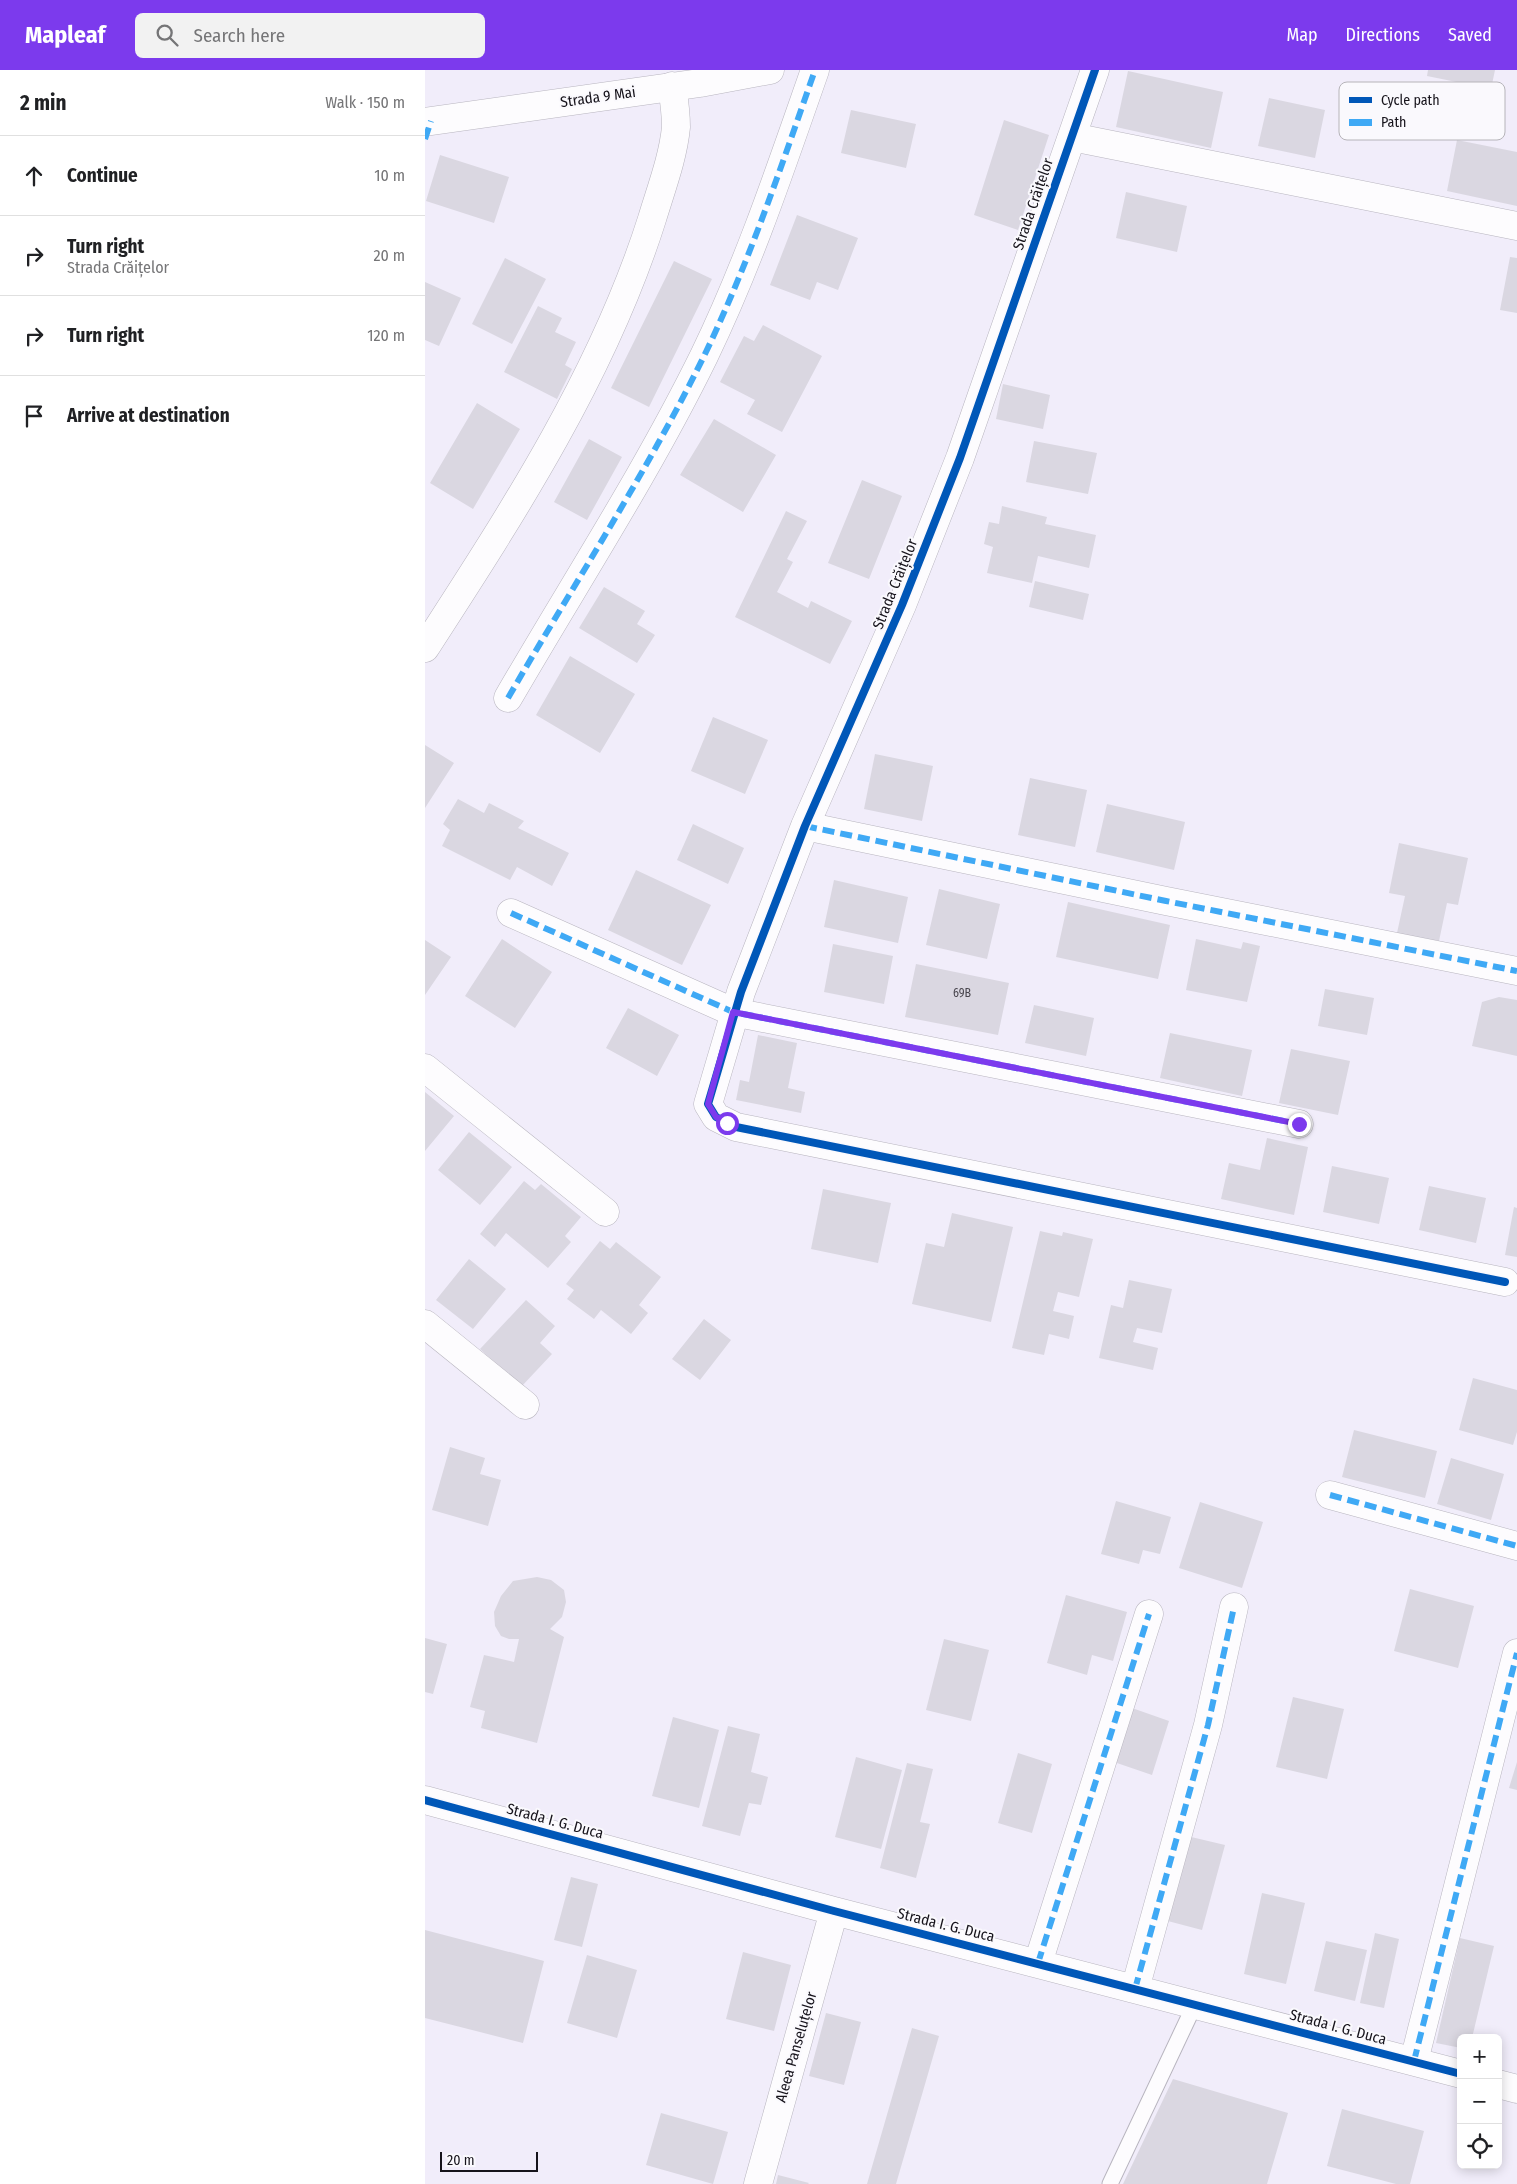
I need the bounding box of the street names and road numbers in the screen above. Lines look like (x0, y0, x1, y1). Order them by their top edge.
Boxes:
street label: Strada 9 Mai (559, 83, 637, 111)
street label: Strada Crăițelor (1009, 155, 1058, 253)
street label: Strada Crăițelor (869, 536, 922, 632)
street label: Strada I. G. Duca (505, 1799, 605, 1843)
street label: Strada I. G. Duca (896, 1904, 996, 1946)
street label: Aleea Panseluțelor (772, 1989, 822, 2105)
street label: Strada I. G. Duca (1288, 2005, 1388, 2049)

